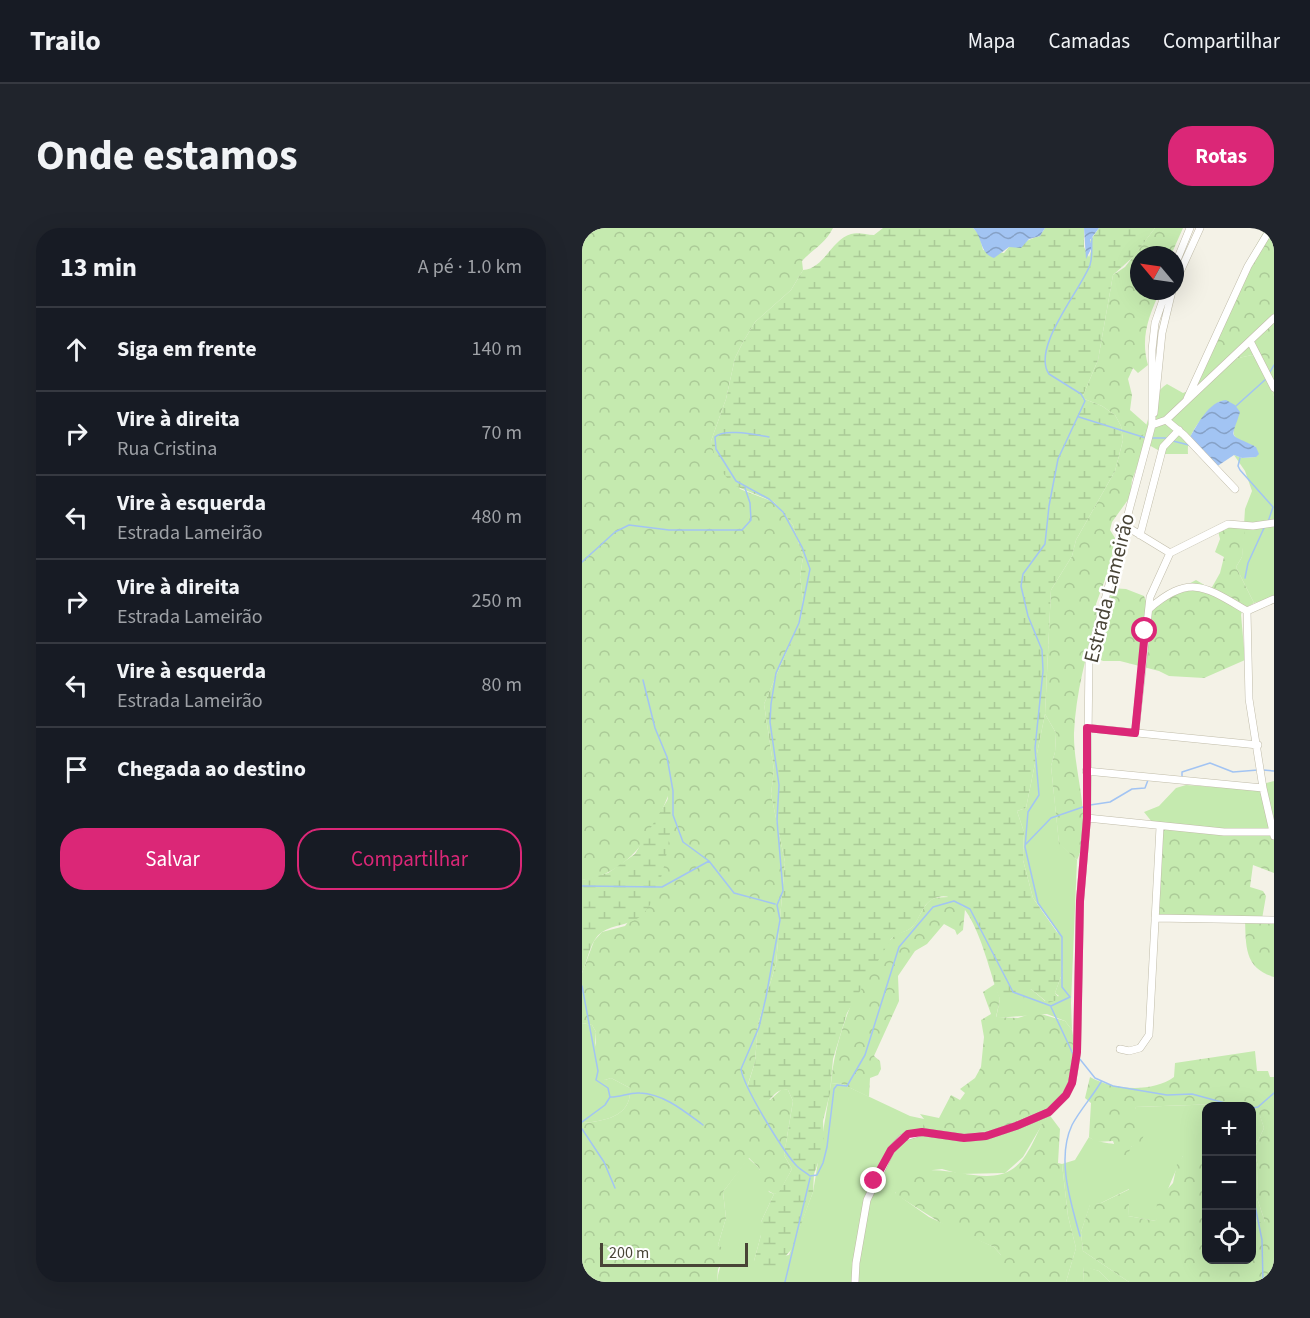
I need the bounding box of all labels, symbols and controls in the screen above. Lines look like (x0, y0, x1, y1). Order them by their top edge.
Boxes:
text: Trailo (30, 21, 101, 61)
text: Mapa (968, 26, 1015, 56)
text: Camadas (1048, 26, 1130, 56)
text: Compartilhar (1163, 26, 1280, 56)
text: Onde estamos (36, 126, 298, 186)
button: Rotas (1168, 126, 1274, 186)
north arrow (1130, 246, 1184, 300)
text: 13 min (60, 249, 137, 286)
text: A pé · 1.0 km (418, 253, 522, 281)
icon: ahead (60, 333, 93, 366)
text: Siga em frente (117, 333, 257, 365)
text: 140 m (472, 335, 522, 363)
text: Vire à direita (117, 403, 240, 435)
icon: right (60, 417, 93, 450)
text: 70 m (482, 419, 522, 447)
text: Rua Cristina (117, 435, 217, 463)
text: Vire à esquerda (117, 487, 266, 519)
icon: left (60, 501, 93, 534)
text: 480 m (472, 503, 522, 531)
street label: Estrada Lameirão (1076, 510, 1142, 666)
text: Estrada Lameirão (117, 519, 263, 547)
text: Vire à direita (117, 571, 240, 603)
icon: right (60, 585, 93, 618)
text: 250 m (472, 587, 522, 615)
text: Estrada Lameirão (117, 603, 263, 631)
route start (1131, 617, 1157, 643)
text: Vire à esquerda (117, 655, 266, 687)
icon: left (60, 669, 93, 702)
text: 80 m (482, 671, 522, 699)
text: Estrada Lameirão (117, 687, 263, 715)
icon: arrive (60, 753, 93, 786)
text: Chegada ao destino (117, 753, 306, 785)
button: Salvar (60, 828, 285, 890)
button: Compartilhar (297, 828, 522, 890)
map controls (1202, 1102, 1256, 1264)
button: + (1202, 1102, 1256, 1156)
button: − (1202, 1156, 1256, 1210)
route end (860, 1167, 886, 1193)
button: locate (1202, 1210, 1256, 1264)
scale bar (600, 1240, 748, 1268)
text: 200 m (609, 1242, 649, 1264)

